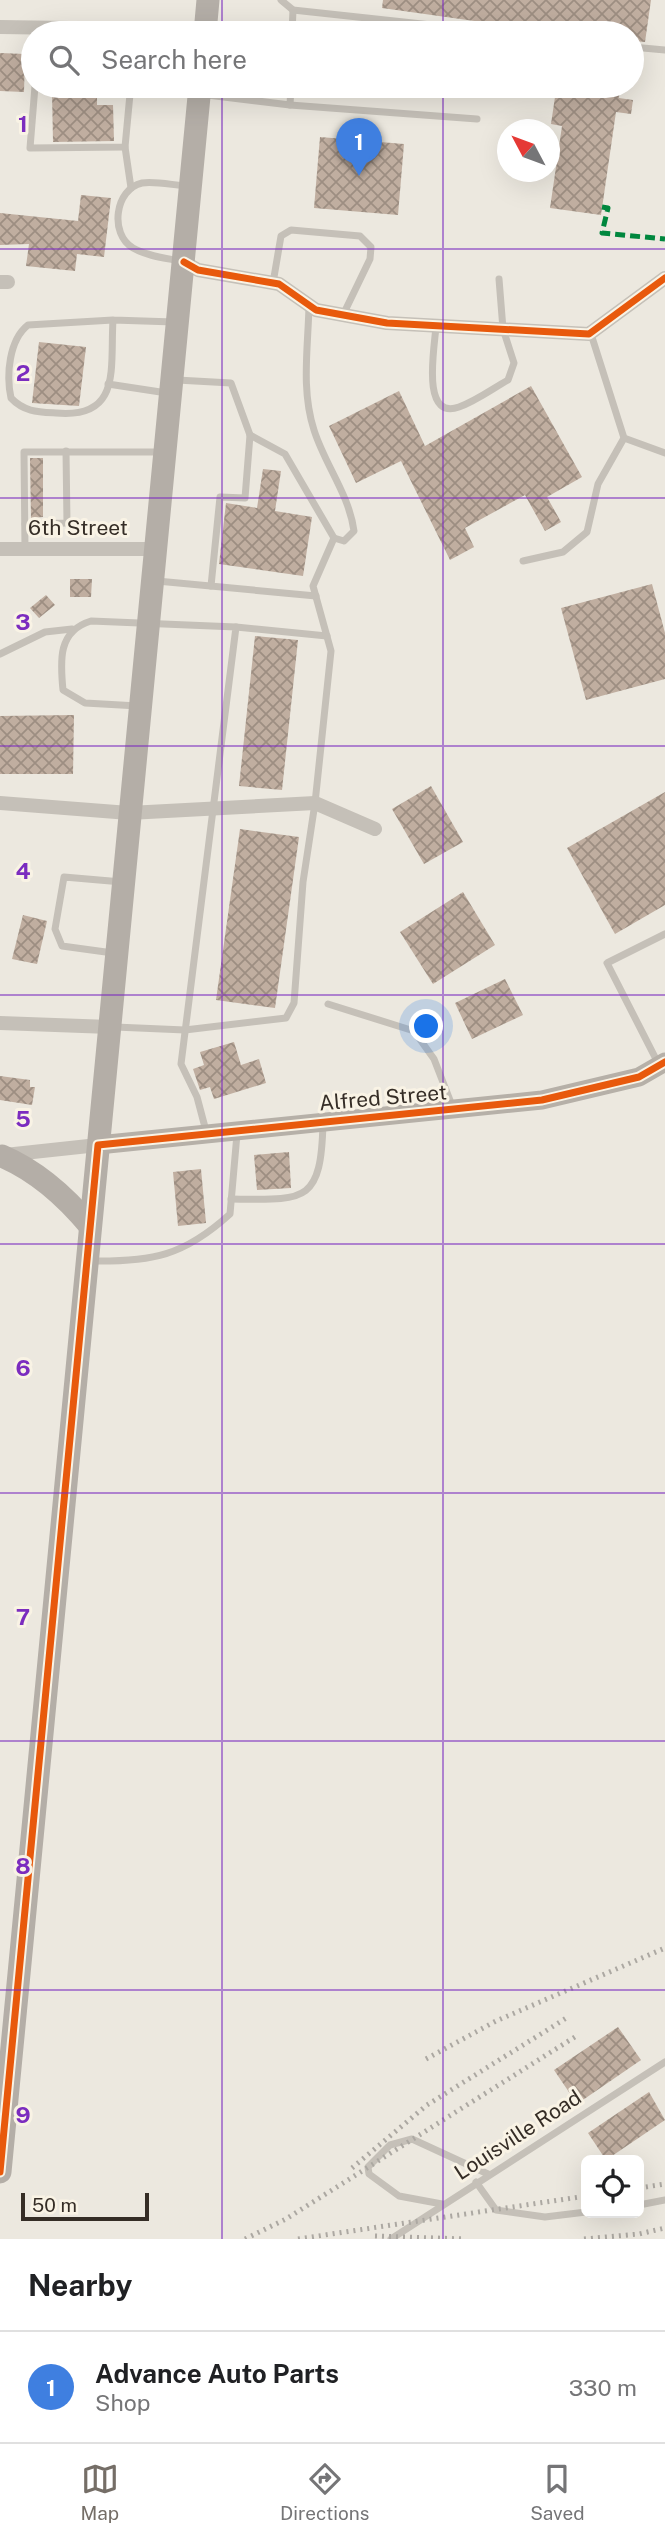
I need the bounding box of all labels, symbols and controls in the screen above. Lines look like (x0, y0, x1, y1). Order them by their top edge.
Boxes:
search box (21, 21, 644, 98)
icon: search (45, 41, 83, 79)
text: Search here (101, 44, 247, 75)
text: 1 (18, 110, 28, 137)
pin: 1 (336, 118, 382, 176)
north arrow (497, 119, 560, 182)
text: 2 (16, 359, 30, 386)
street label: 6th Street (28, 515, 128, 540)
text: 3 (15, 608, 31, 635)
text: 4 (15, 857, 31, 884)
your location (409, 1009, 443, 1043)
street label: Alfred Street (318, 1079, 448, 1116)
text: 5 (15, 1105, 31, 1132)
text: 6 (15, 1354, 31, 1381)
text: 7 (16, 1603, 30, 1630)
text: 8 (15, 1852, 31, 1879)
street label: Louisville Road (450, 2084, 586, 2185)
text: 9 (15, 2101, 31, 2128)
map controls (581, 2155, 644, 2218)
button: locate (581, 2155, 644, 2218)
scale bar (21, 2190, 149, 2222)
text: 50 m (32, 2194, 77, 2216)
text: Nearby (28, 2267, 132, 2303)
text: Advance Auto Parts (95, 2358, 339, 2389)
text: 1 (46, 2374, 56, 2401)
text: 330 m (569, 2374, 637, 2401)
text: Shop (95, 2389, 150, 2416)
tab: Map (80, 2460, 119, 2524)
tab: Directions (280, 2460, 369, 2524)
tab: Saved (530, 2460, 585, 2524)

